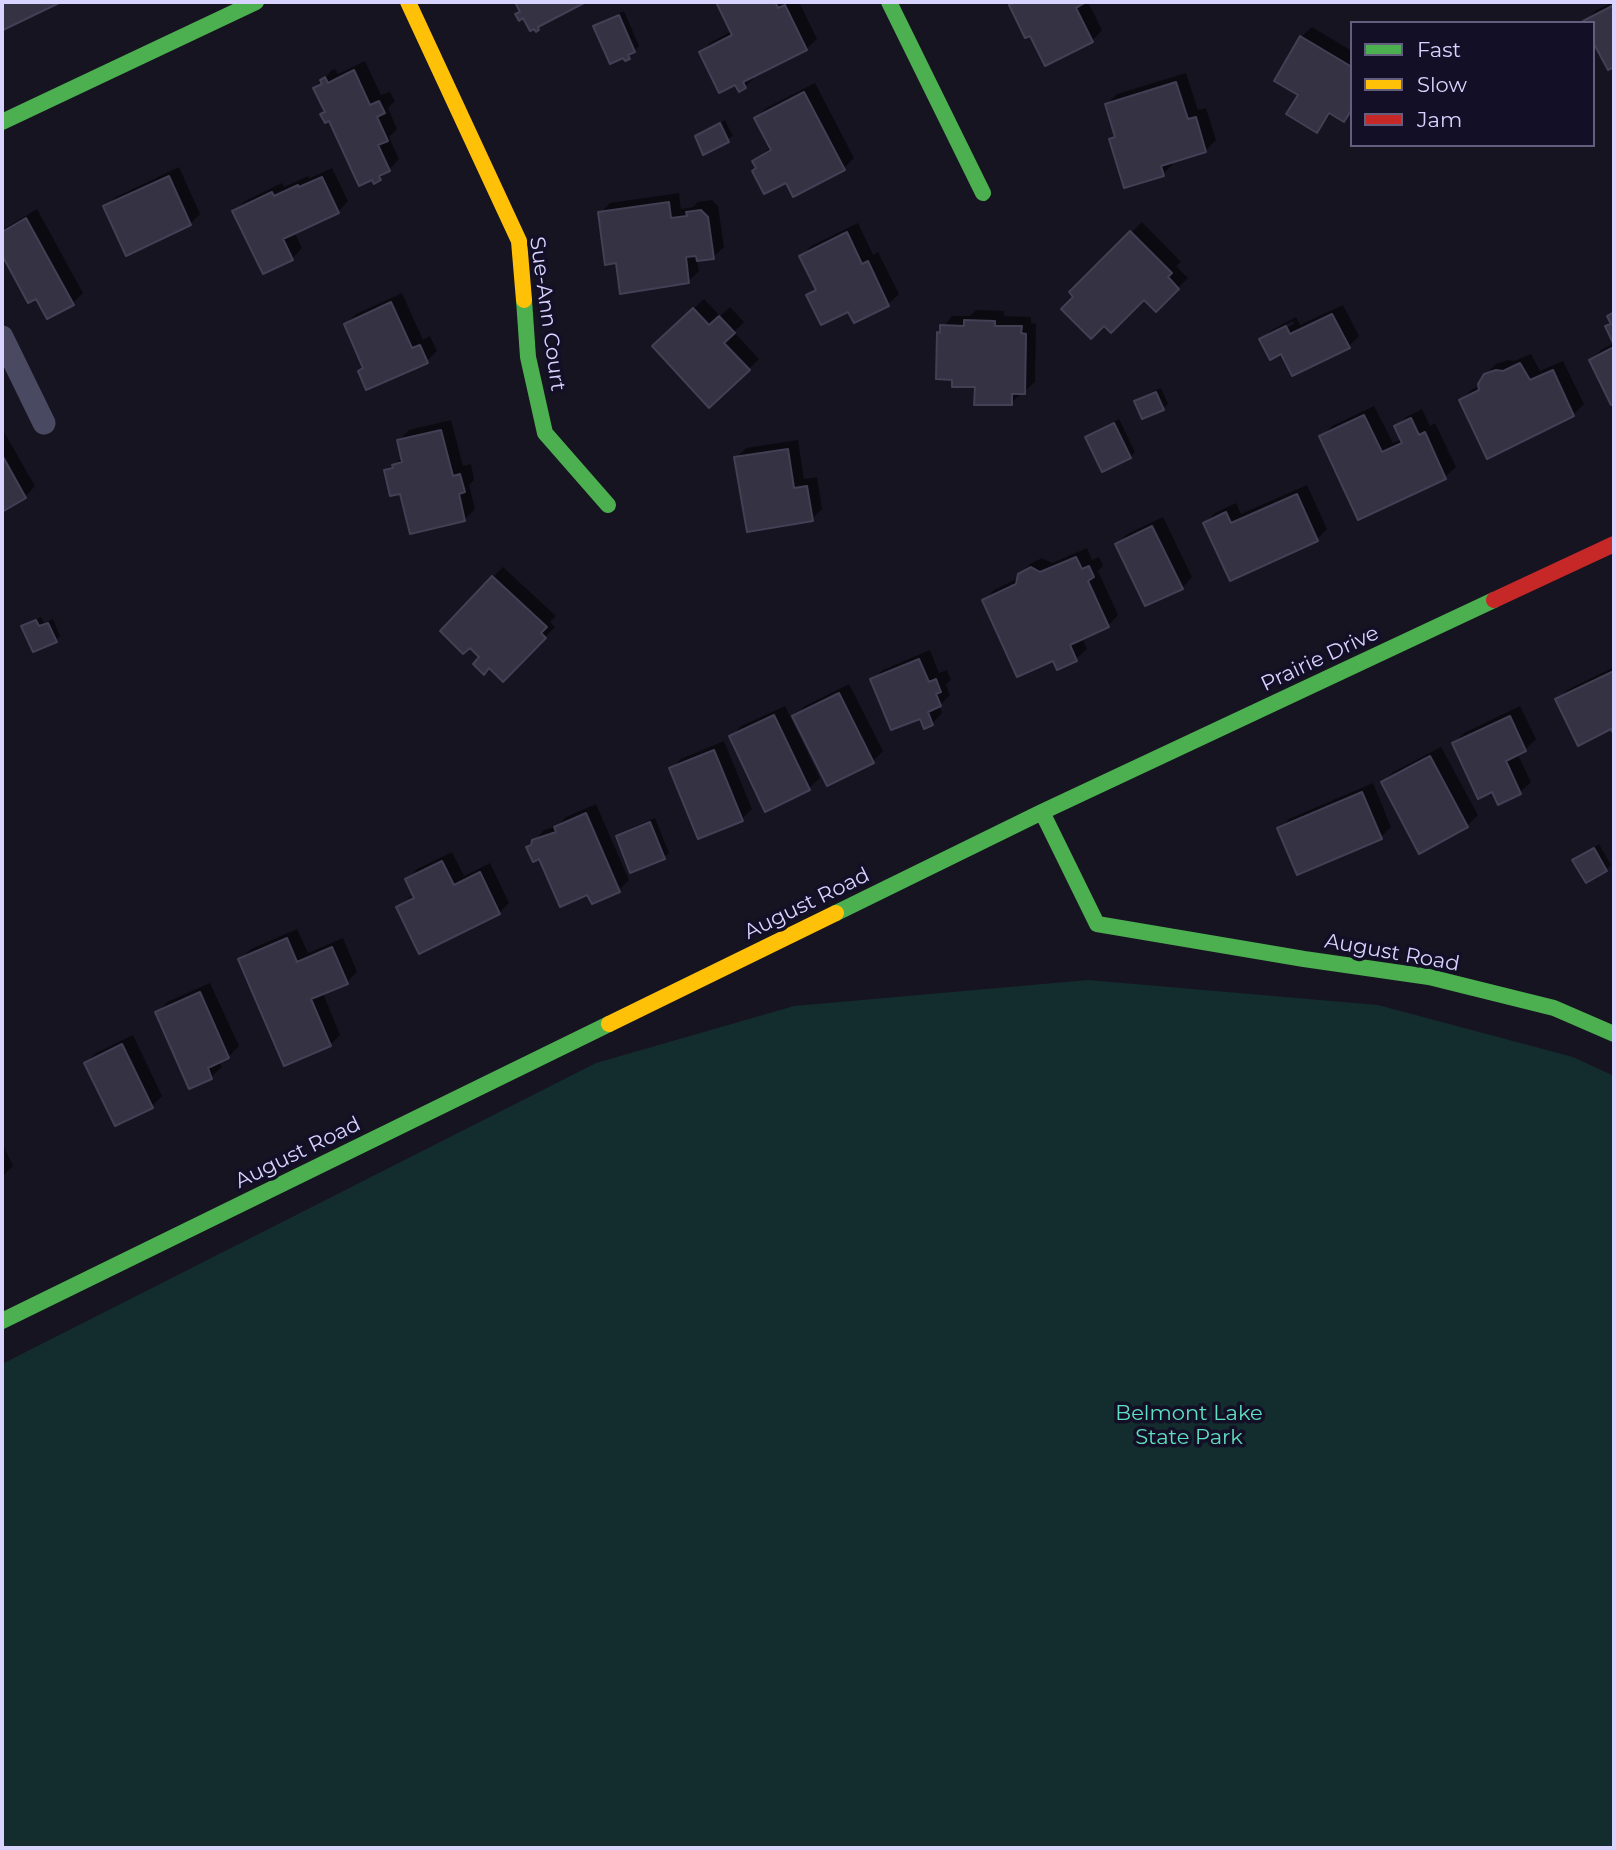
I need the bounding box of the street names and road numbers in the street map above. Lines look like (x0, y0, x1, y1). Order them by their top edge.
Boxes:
street label: Sue-Ann Court (524, 235, 570, 393)
street label: Prairie Drive (1257, 621, 1383, 697)
street label: August Road (740, 863, 874, 945)
street label: August Road (1323, 929, 1461, 977)
street label: August Road (231, 1112, 365, 1194)

